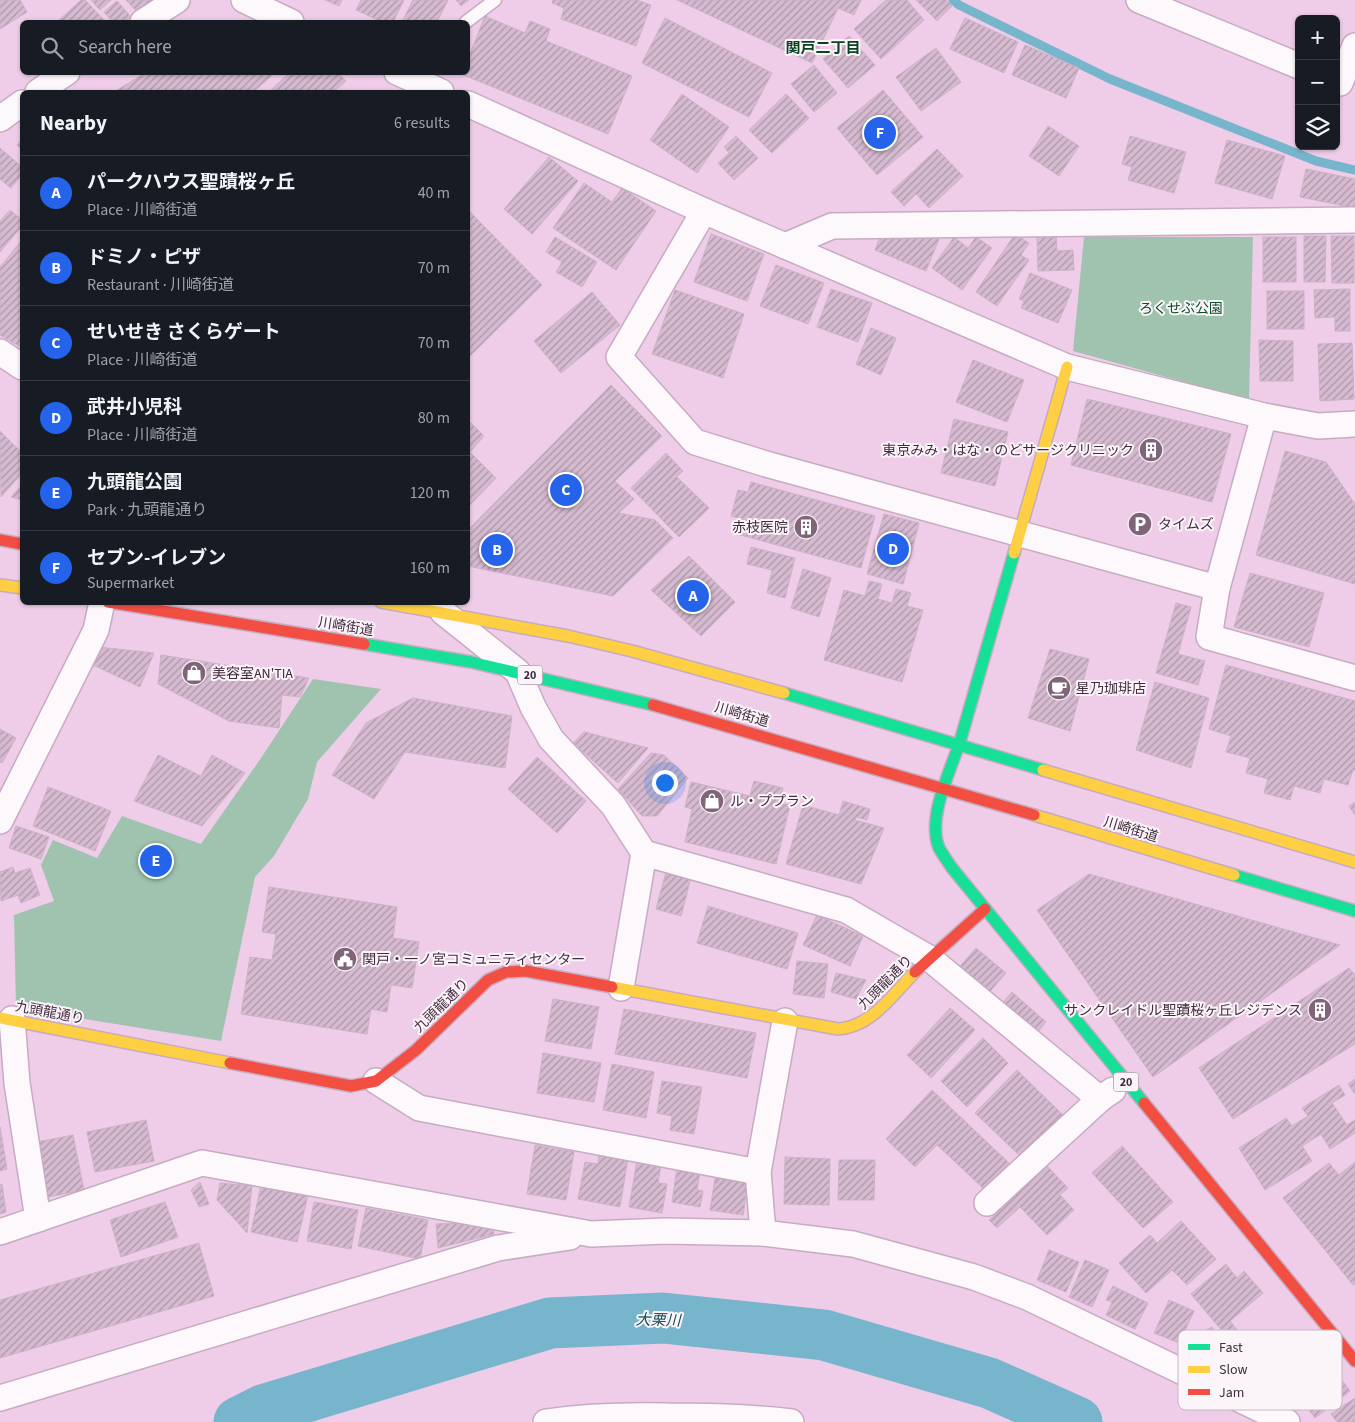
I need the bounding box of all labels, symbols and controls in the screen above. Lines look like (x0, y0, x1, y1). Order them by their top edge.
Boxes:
map controls (1295, 15, 1340, 150)
button: + (1295, 15, 1340, 60)
search box (20, 20, 470, 75)
icon: search (38, 34, 66, 62)
text: Search here (78, 34, 172, 61)
district label: 関戸二丁目 (785, 38, 861, 59)
button: − (1295, 60, 1340, 105)
button: layers (1295, 105, 1340, 150)
text: Nearby (40, 108, 107, 138)
text: 6 results (394, 112, 450, 134)
pin: F (864, 114, 896, 152)
text: パークハウス聖蹟桜ヶ丘 (87, 169, 295, 196)
text: A (51, 182, 61, 204)
text: 40 m (418, 182, 450, 204)
text: Place · 川崎街道 (87, 199, 197, 221)
text: ドミノ・ピザ (87, 244, 201, 271)
text: B (51, 257, 61, 279)
text: 70 m (418, 257, 450, 279)
text: Restaurant · 川崎街道 (87, 274, 234, 296)
park label: ろくせぶ公園 (1139, 299, 1223, 319)
text: せいせき さくらゲート (87, 319, 281, 346)
text: C (51, 332, 61, 354)
text: 70 m (418, 332, 450, 354)
text: Place · 川崎街道 (87, 349, 197, 371)
text: 武井小児科 (87, 394, 182, 421)
text: D (51, 407, 61, 429)
text: 80 m (418, 407, 450, 429)
text: Place · 川崎街道 (87, 424, 197, 446)
building icon: 東京みみ・はな・のどサージクリニック (1138, 437, 1164, 463)
place label: 東京みみ・はな・のどサージクリニック (882, 441, 1134, 461)
text: 九頭龍公園 (87, 469, 182, 496)
pin: C (550, 471, 582, 509)
text: E (52, 482, 60, 504)
text: 120 m (410, 482, 450, 504)
text: Park · 九頭龍通り (87, 499, 207, 521)
parking icon: タイムズ (1127, 511, 1153, 537)
building icon: 赤枝医院 (793, 514, 819, 540)
place label: タイムズ (1158, 515, 1214, 535)
place label: 赤枝医院 (732, 518, 788, 538)
pin: D (877, 530, 909, 568)
pin: B (481, 531, 513, 569)
text: セブン-イレブン (87, 545, 226, 572)
text: F (52, 557, 60, 579)
text: 160 m (410, 557, 450, 579)
text: Supermarket (87, 572, 174, 594)
pin: A (677, 577, 709, 615)
street label: 川崎街道 (317, 613, 375, 641)
shop icon: 美容室AN'TIA (181, 660, 207, 686)
place label: 美容室AN'TIA (212, 664, 293, 684)
road number: 20 (518, 666, 542, 684)
cafe icon: 星乃珈琲店 (1046, 675, 1072, 701)
place label: 星乃珈琲店 (1076, 679, 1146, 699)
street label: 川崎街道 (712, 698, 771, 732)
your location (652, 770, 678, 796)
shop icon: ル・ププラン (699, 788, 725, 814)
place label: ル・ププラン (730, 792, 814, 812)
street label: 川崎街道 (1101, 812, 1160, 848)
pin: E (140, 842, 172, 880)
public building icon: 関戸・一ノ宮コミュニティセンター (332, 946, 358, 972)
place label: 関戸・一ノ宮コミュニティセンター (362, 950, 585, 970)
street label: 九頭龍通り (854, 951, 918, 1015)
street label: 九頭龍通り (410, 974, 474, 1037)
street label: 九頭龍通り (14, 996, 86, 1029)
building icon: サンクレイドル聖蹟桜ヶ丘レジデンス (1307, 997, 1333, 1023)
place label: サンクレイドル聖蹟桜ヶ丘レジデンス (1064, 1001, 1302, 1021)
road number: 20 (1114, 1072, 1138, 1092)
water label: 大栗川 (635, 1310, 683, 1331)
legend (1178, 1330, 1342, 1410)
text: Fast (1219, 1338, 1243, 1358)
text: Slow (1219, 1360, 1248, 1380)
text: Jam (1219, 1383, 1244, 1403)

